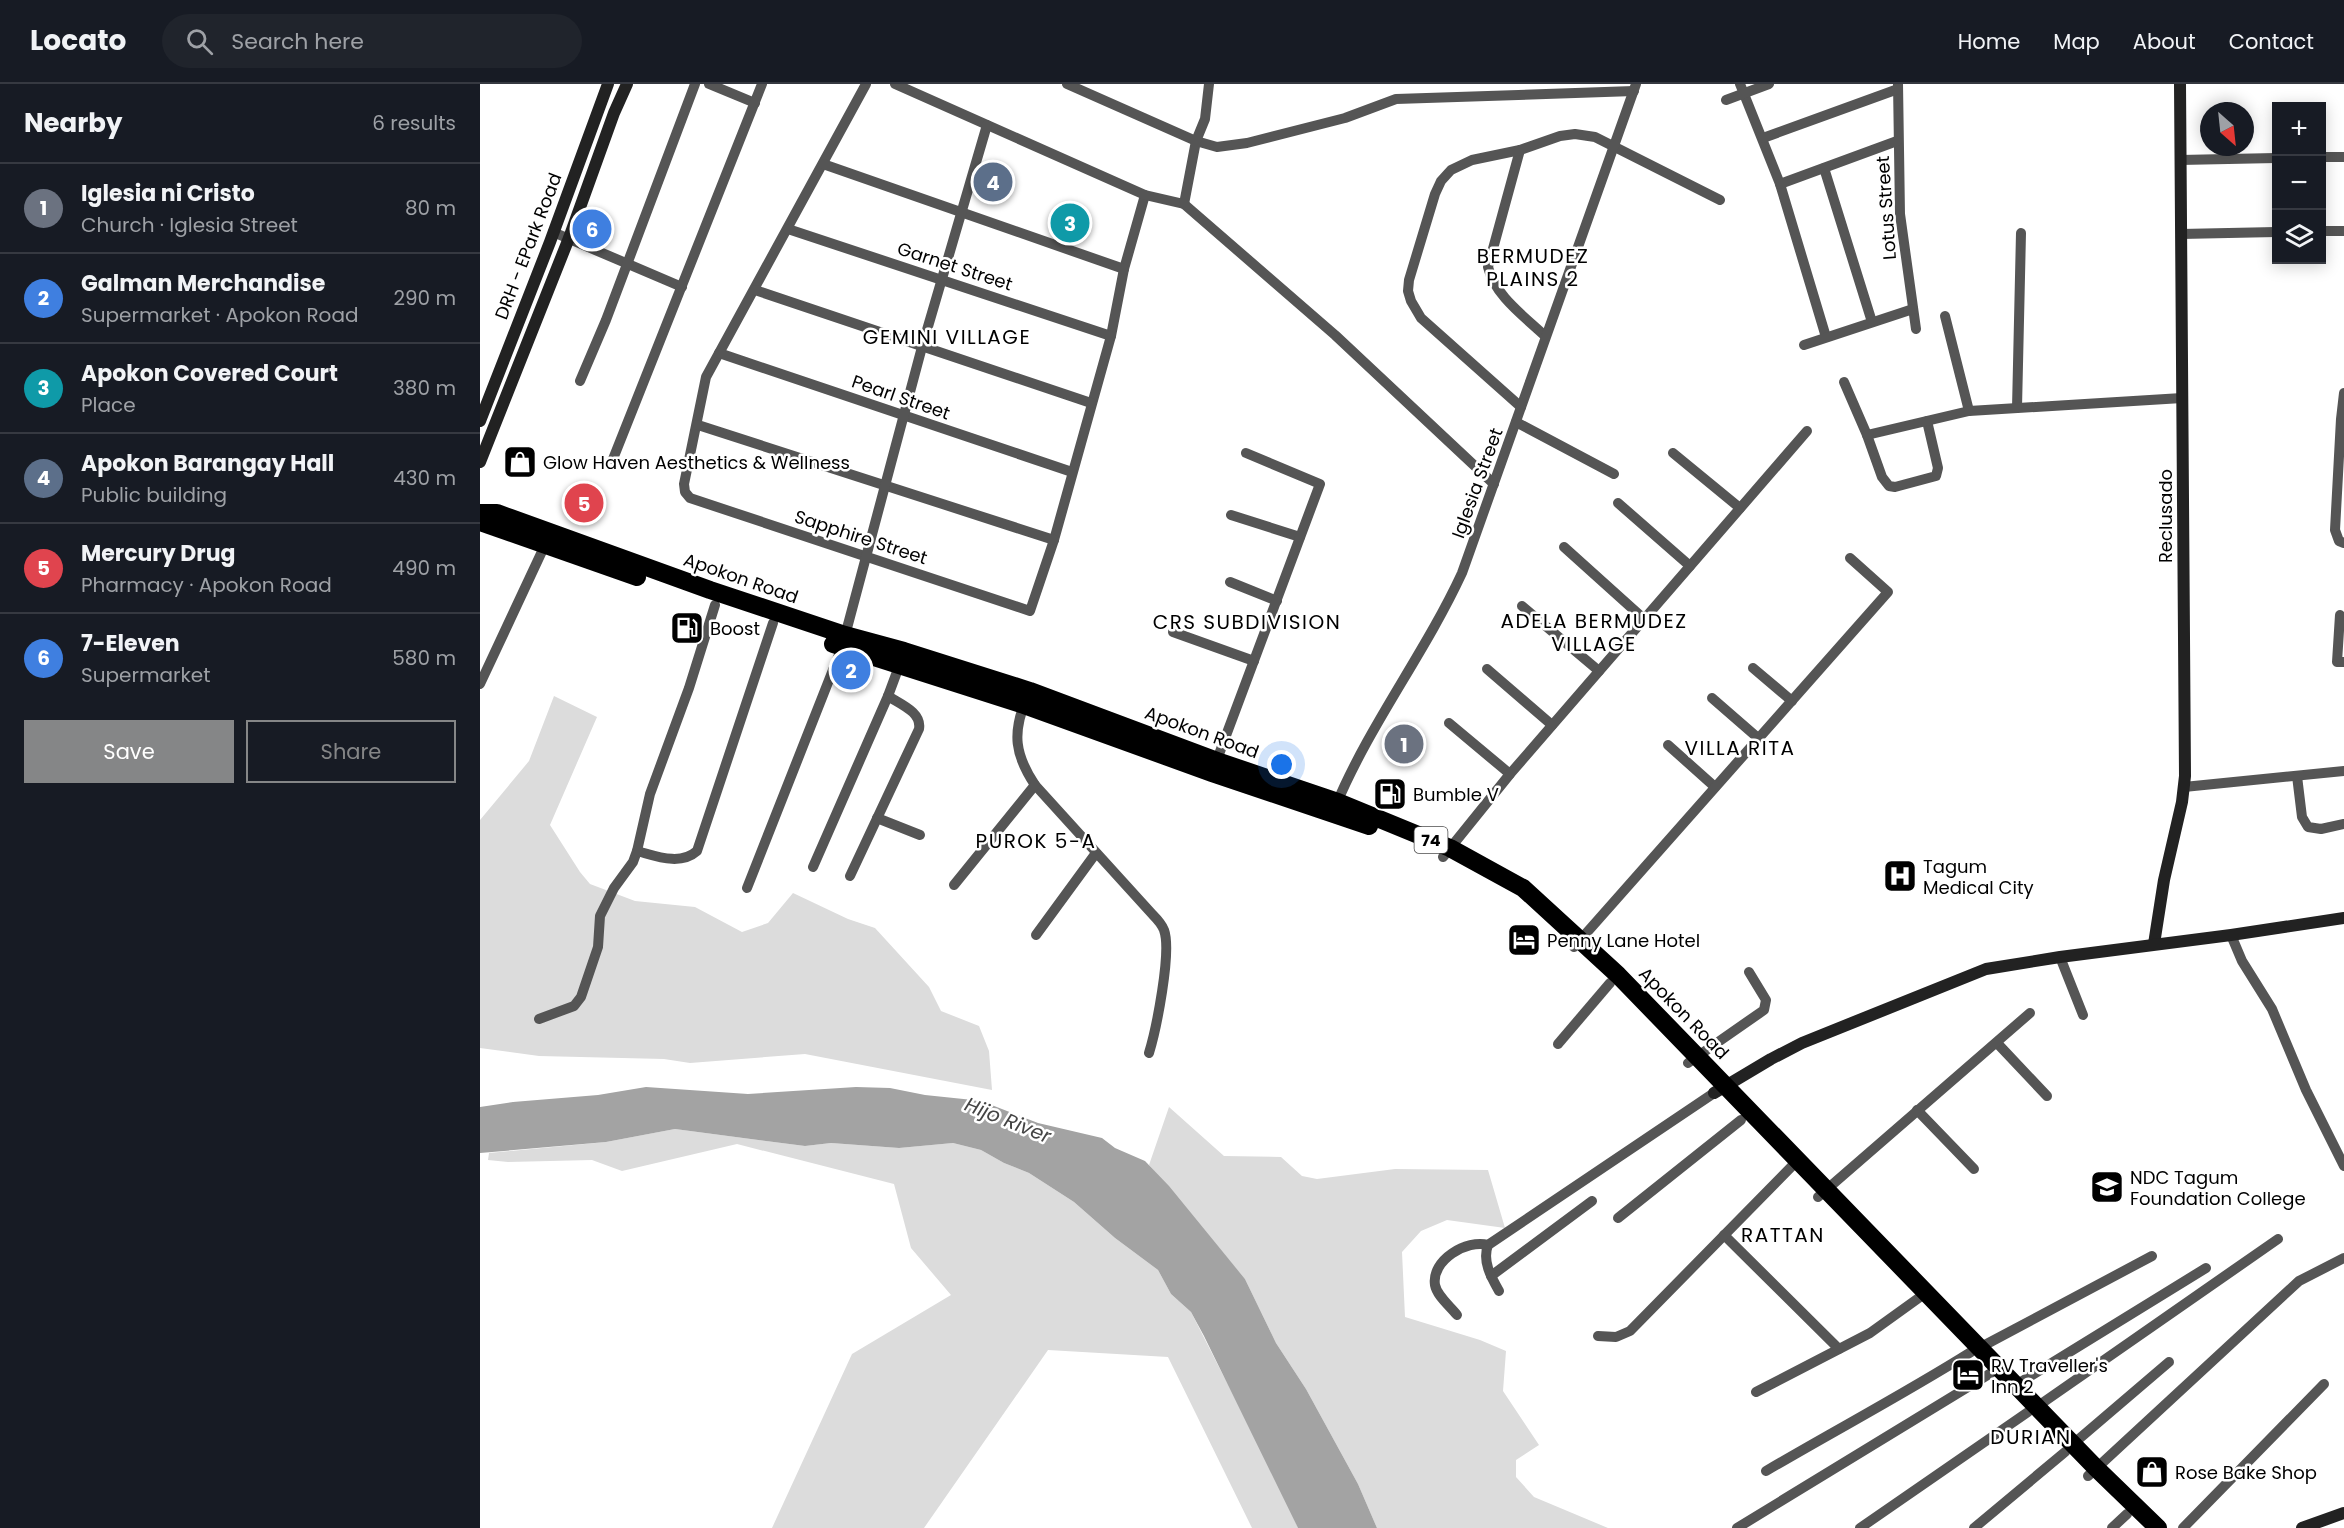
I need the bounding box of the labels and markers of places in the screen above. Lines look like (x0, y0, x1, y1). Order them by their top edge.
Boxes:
pin: 4 (974, 160, 1012, 204)
pin: 3 (1050, 200, 1090, 246)
pin: 6 (572, 206, 612, 252)
shop icon: Glow Haven Aesthetics & Wellness (502, 444, 538, 480)
place label: Glow Haven Aesthetics & Wellness (543, 450, 850, 475)
pin: 5 (564, 480, 604, 526)
fuel station icon: Boost (669, 610, 705, 646)
place label: Boost (710, 616, 760, 641)
pin: 2 (832, 648, 871, 692)
pin: 1 (1384, 722, 1424, 766)
fuel station icon: Bumble V (1372, 776, 1408, 812)
place label: Bumble V (1413, 782, 1499, 807)
place label: Tagum Medical City (1923, 854, 2034, 900)
hospital icon: Tagum Medical City (1882, 858, 1918, 894)
hotel icon: Penny Lane Hotel (1506, 922, 1542, 958)
place label: Penny Lane Hotel (1547, 928, 1700, 953)
place label: NDC Tagum Foundation College (2130, 1165, 2306, 1211)
school or university icon: NDC Tagum Foundation College (2089, 1169, 2125, 1205)
place label: RV Traveller's Inn 2 (1991, 1353, 2108, 1399)
hotel icon: RV Traveller's Inn 2 (1950, 1357, 1986, 1393)
shop icon: Rose Bake Shop (2134, 1454, 2170, 1490)
place label: Rose Bake Shop (2175, 1460, 2317, 1485)

